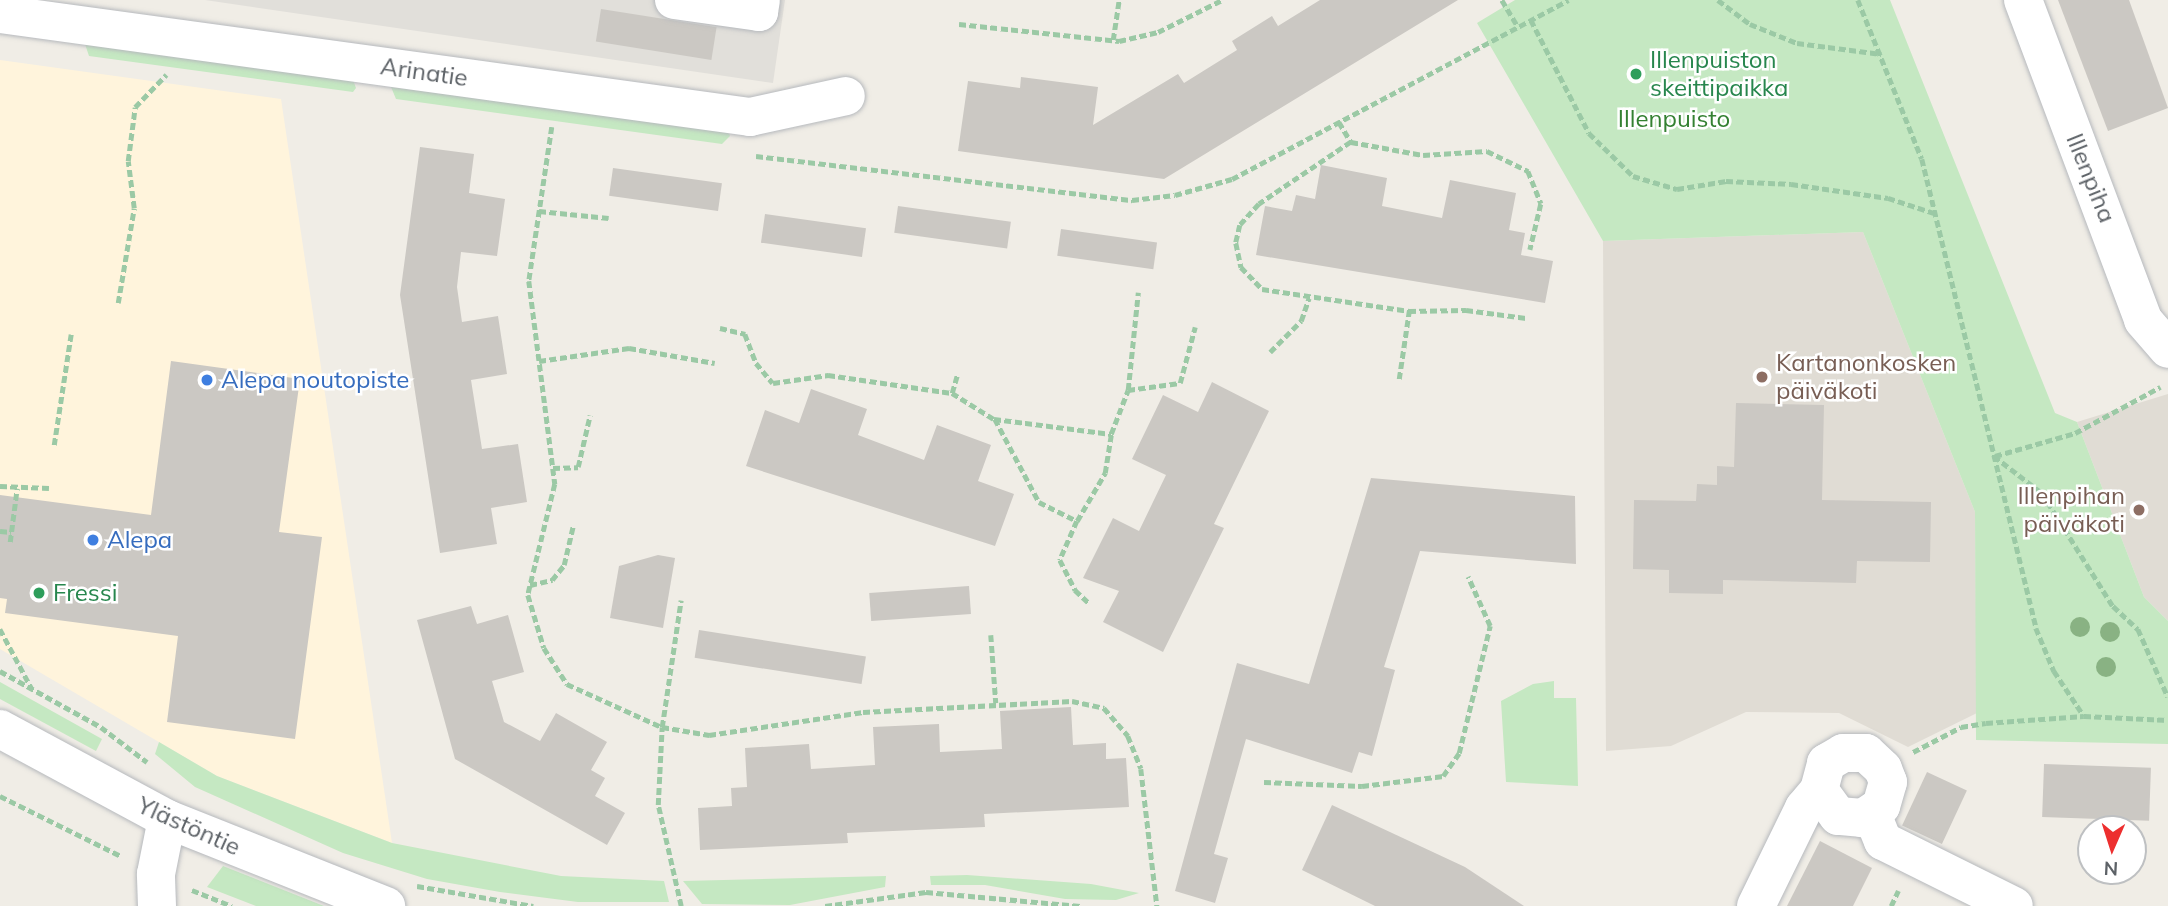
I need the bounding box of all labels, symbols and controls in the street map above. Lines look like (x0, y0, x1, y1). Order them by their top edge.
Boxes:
place label: Illenpuiston skeittipaikka (1650, 46, 1788, 102)
street label: Arinatie (379, 52, 469, 92)
marker: Illenpuiston skeittipaikka (1628, 66, 1644, 82)
park label: Illenpuisto (1618, 105, 1730, 133)
street label: Illenpiha (2060, 129, 2122, 227)
place label: Kartanonkosken päiväkoti (1776, 349, 1956, 405)
place label: Alepa noutopiste (221, 366, 409, 394)
marker: Kartanonkosken päiväkoti (1754, 369, 1770, 385)
marker: Alepa noutopiste (199, 372, 215, 388)
place label: Illenpihan päiväkoti (2018, 482, 2125, 538)
marker: Illenpihan päiväkoti (2131, 502, 2147, 518)
place label: Alepa (107, 526, 172, 554)
marker: Alepa (85, 532, 101, 548)
place label: Fressi (53, 579, 117, 607)
marker: Fressi (31, 585, 47, 601)
street label: Ylästöntie (133, 791, 245, 861)
north arrow (2077, 815, 2147, 885)
text: N (2103, 857, 2119, 881)

